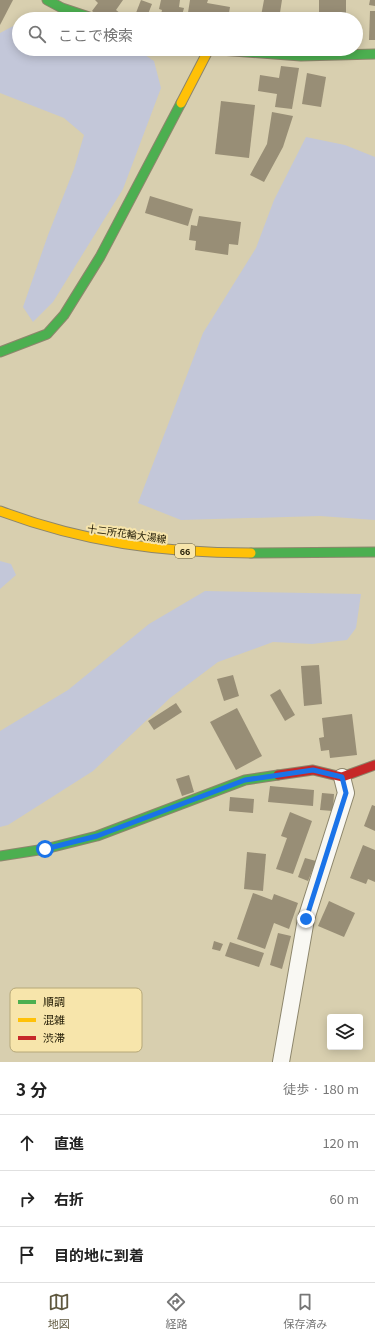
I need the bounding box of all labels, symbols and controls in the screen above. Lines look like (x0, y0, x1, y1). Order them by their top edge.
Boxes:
search box (12, 12, 363, 56)
icon: search (26, 23, 48, 45)
text: ここで検索 (58, 24, 133, 45)
street label: 十二所花輪大湯線 (86, 520, 168, 546)
road number: 66 (175, 544, 195, 558)
route start (36, 840, 54, 858)
route end (297, 910, 315, 928)
legend (10, 988, 142, 1052)
text: 順調 (43, 993, 65, 1009)
text: 混雑 (43, 1011, 65, 1027)
map controls (327, 1014, 363, 1050)
button: layers (327, 1014, 363, 1050)
text: 渋滞 (43, 1029, 65, 1045)
text: 3 分 (16, 1076, 47, 1101)
text: 徒歩 · 180 m (283, 1079, 359, 1098)
icon: ahead (16, 1132, 38, 1154)
text: 直進 (54, 1132, 84, 1153)
text: 120 m (322, 1133, 359, 1152)
icon: right (16, 1188, 38, 1210)
text: 右折 (54, 1188, 84, 1209)
text: 60 m (330, 1189, 359, 1208)
icon: arrive (16, 1244, 38, 1266)
text: 目的地に到着 (54, 1244, 144, 1265)
tab: 地図 (48, 1291, 70, 1331)
tab: 経路 (165, 1291, 187, 1331)
tab: 保存済み (283, 1291, 327, 1331)

